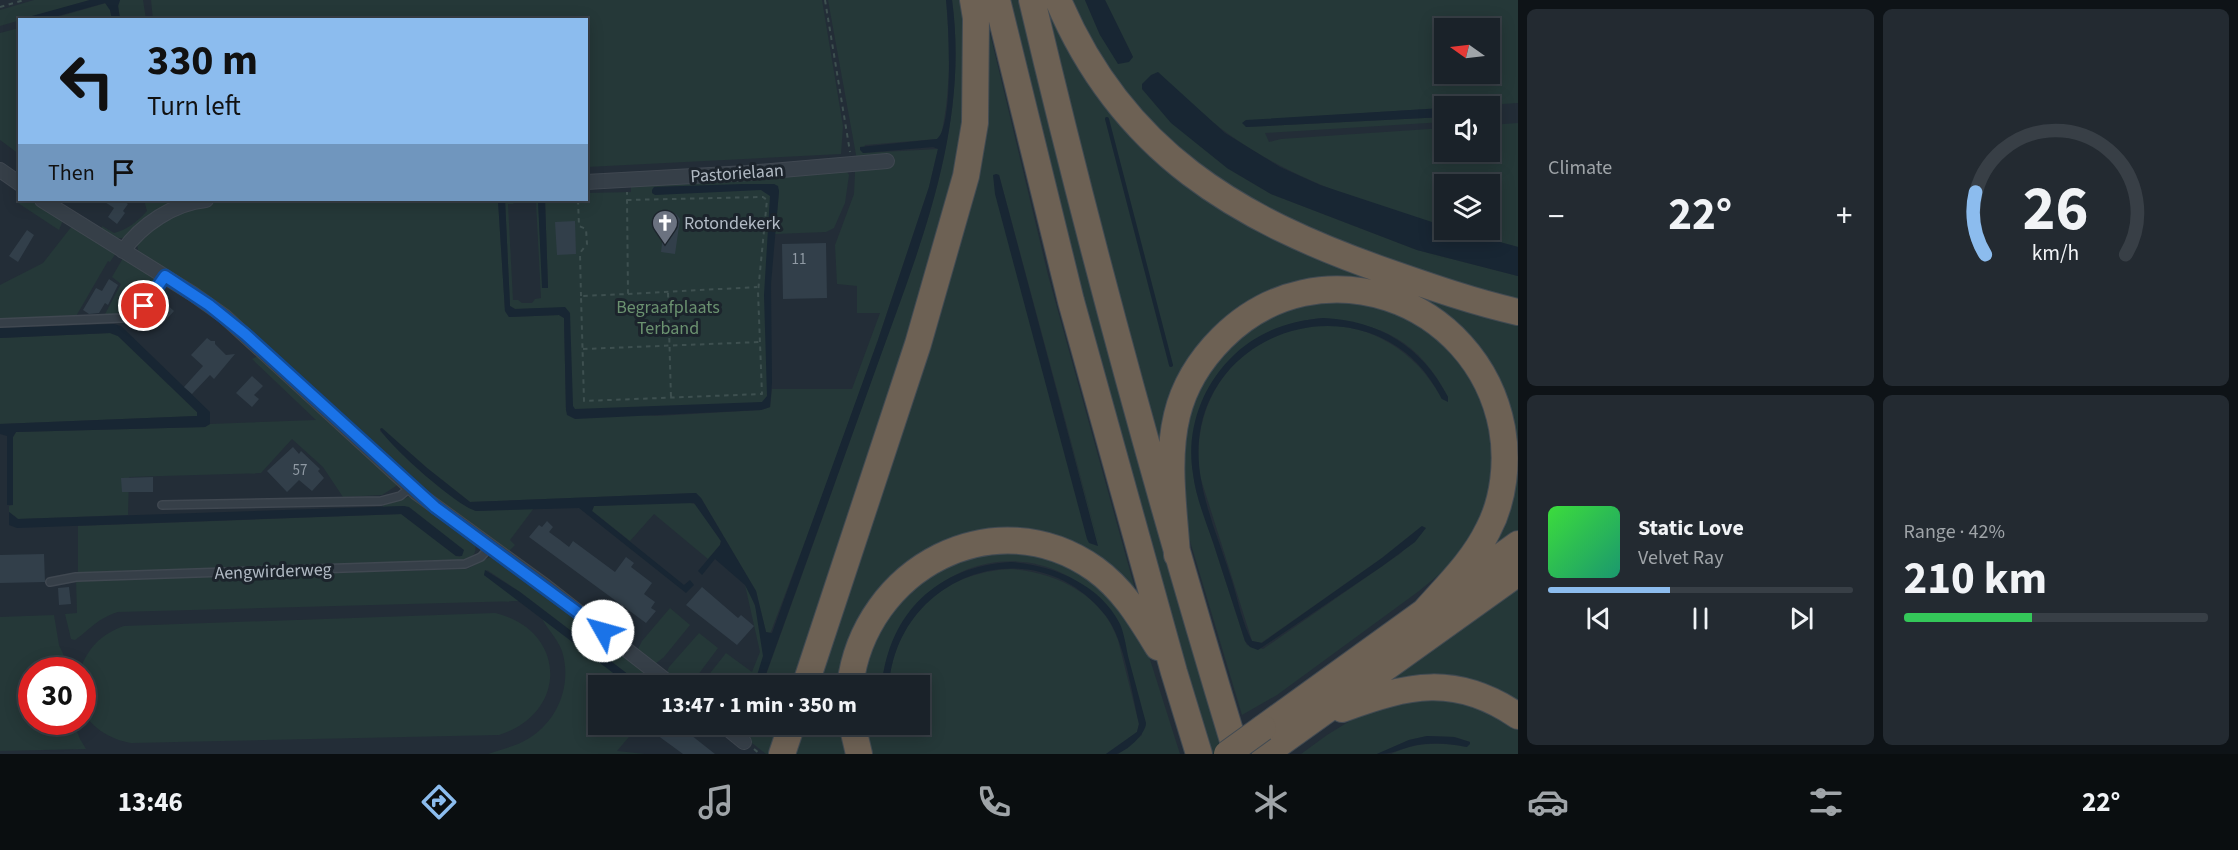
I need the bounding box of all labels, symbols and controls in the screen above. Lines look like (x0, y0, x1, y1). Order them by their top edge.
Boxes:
north arrow (1434, 18, 1500, 84)
map controls (1434, 18, 1500, 240)
text: 330 m (147, 31, 258, 91)
icon: left (48, 42, 126, 120)
text: Turn left (147, 87, 241, 126)
button: sound (1434, 96, 1500, 162)
text: Climate (1548, 154, 1612, 182)
icon: arrive (107, 156, 140, 189)
text: Then (48, 157, 95, 189)
street label: Pastorielaan (690, 158, 785, 189)
text: 26 (2023, 165, 2089, 254)
button: layers (1434, 174, 1500, 240)
text: 22° (1668, 183, 1732, 247)
text: − (1548, 193, 1564, 240)
text: + (1836, 193, 1852, 240)
church icon: Rotondekerk (650, 208, 680, 246)
place label: Rotondekerk (684, 211, 781, 236)
text: km/h (2032, 238, 2080, 269)
house number: 11 (792, 249, 806, 270)
pin (118, 280, 169, 331)
icon: arrive (127, 289, 160, 322)
park label: Begraafplaats Terband (616, 295, 720, 341)
house number: 57 (293, 460, 307, 481)
text: Static Love (1638, 512, 1744, 544)
text: Range · 42% (1904, 518, 2005, 546)
text: Velvet Ray (1638, 544, 1724, 572)
text: 210 km (1904, 547, 2047, 611)
street label: Aengwirderweg (214, 557, 332, 586)
position arrow (571, 599, 635, 663)
icon: previous (1582, 602, 1615, 635)
icon: pause (1684, 602, 1717, 635)
icon: next (1785, 602, 1818, 635)
speed limit sign: 30 (18, 657, 96, 735)
text: 13:47 · 1 min · 350 m (661, 689, 857, 721)
icon: directions (418, 781, 460, 823)
icon: music (695, 781, 737, 823)
icon: phone (973, 781, 1015, 823)
icon: climate (1250, 781, 1292, 823)
icon: car (1527, 781, 1569, 823)
icon: filters (1805, 781, 1847, 823)
text: 13:46 (118, 783, 183, 822)
text: 22° (2082, 783, 2120, 822)

